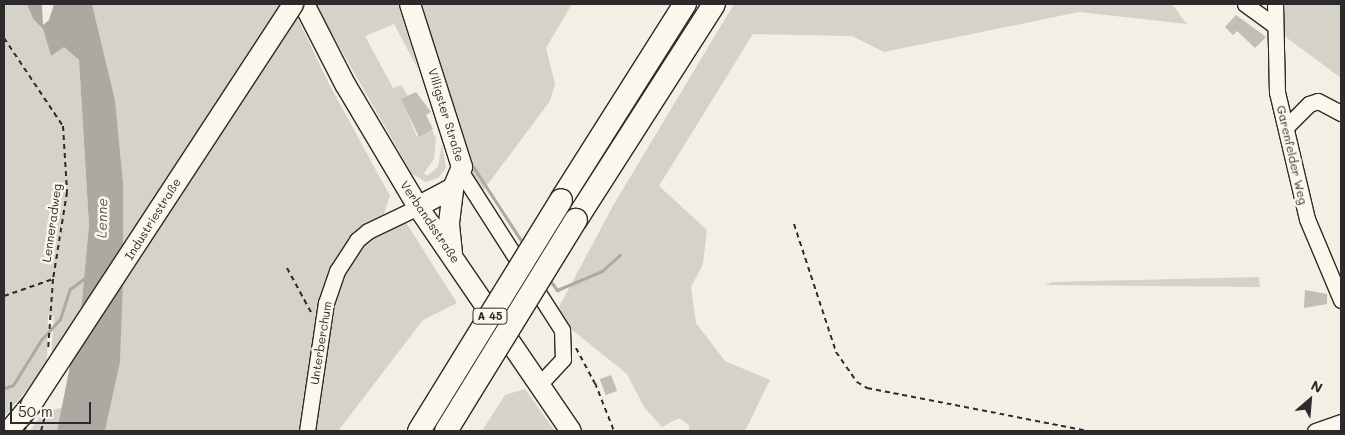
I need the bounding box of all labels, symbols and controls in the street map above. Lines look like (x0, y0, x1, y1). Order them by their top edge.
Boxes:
street label: Villigster Straße (425, 67, 467, 163)
street label: Garenfelder Weg (1274, 104, 1310, 206)
street label: Industriestraße (122, 175, 184, 263)
street label: Verbandsstraße (397, 178, 463, 266)
street label: Lenneradweg (39, 183, 65, 263)
water label: Lenne (93, 198, 111, 238)
street label: Unterberchum (307, 300, 335, 386)
road number: A 45 (471, 308, 509, 324)
north arrow (1285, 375, 1335, 425)
text: N (1308, 375, 1326, 397)
scale bar (12, 392, 94, 424)
text: 50 m (18, 401, 53, 421)

